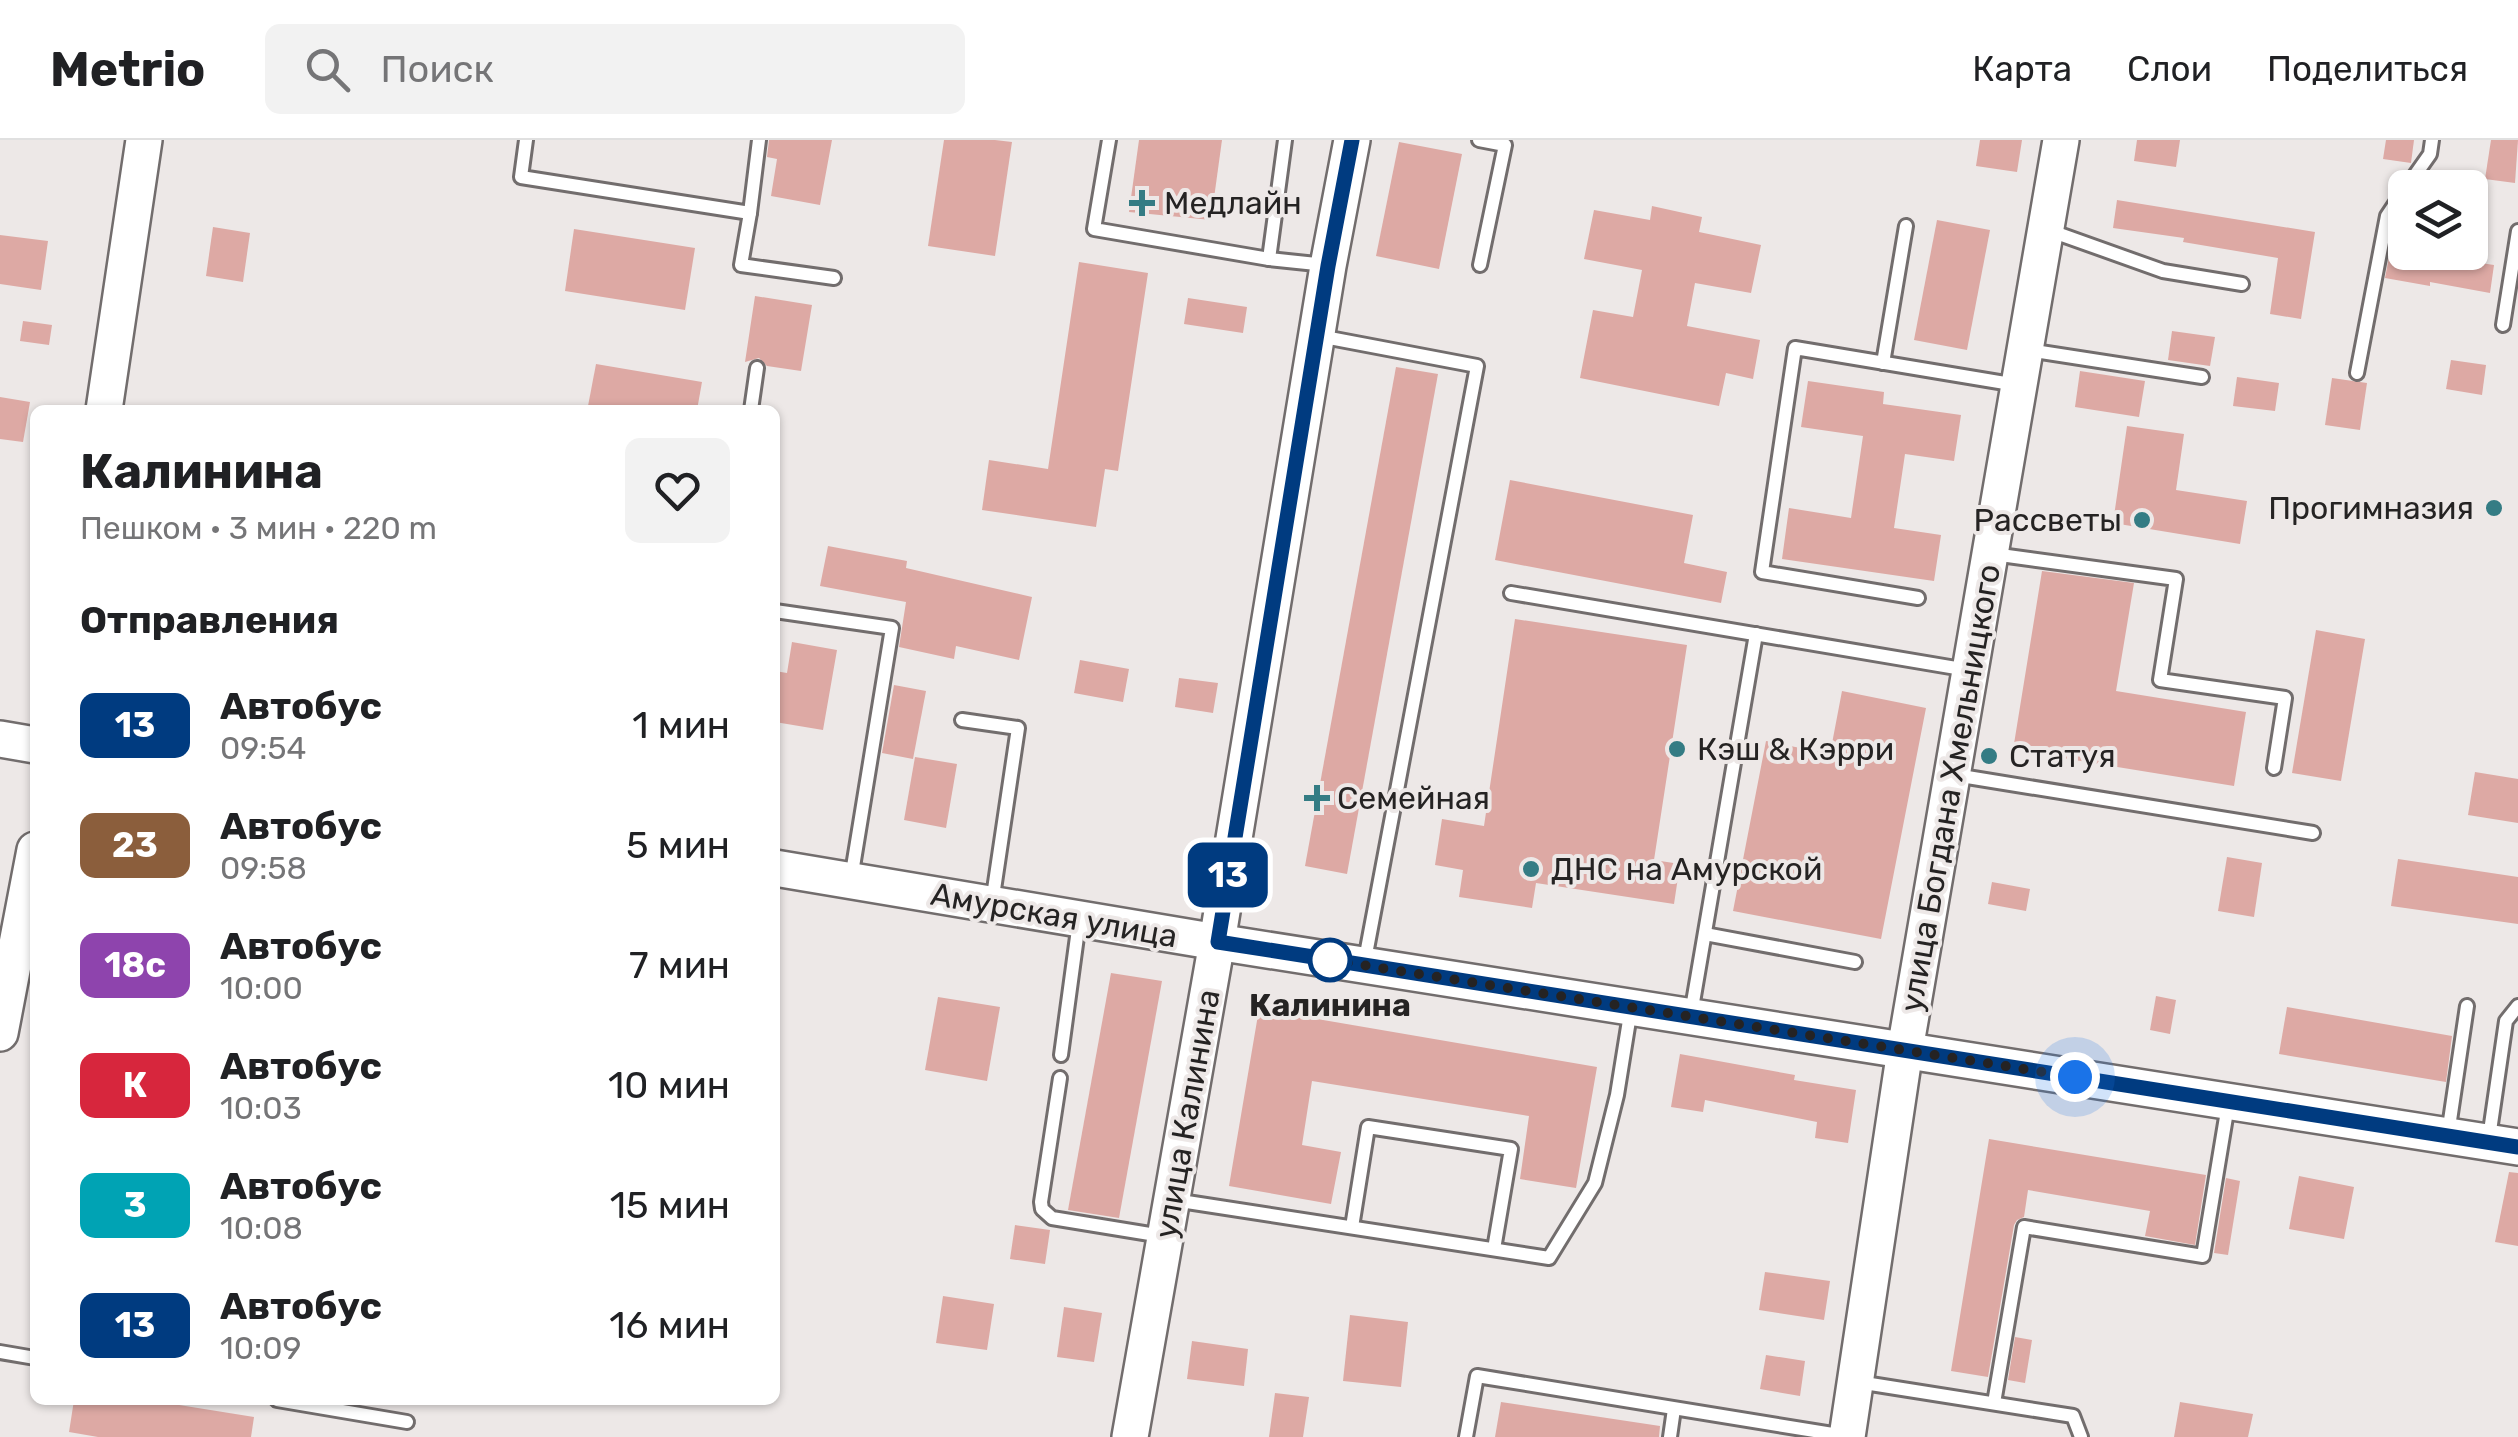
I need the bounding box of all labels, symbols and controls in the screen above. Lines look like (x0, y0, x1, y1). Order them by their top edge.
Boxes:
search box (265, 24, 965, 114)
text: Metrio (50, 41, 205, 98)
icon: search (300, 42, 355, 97)
text: Поиск (380, 46, 494, 92)
text: Карта (1972, 48, 2072, 90)
text: Слои (2127, 48, 2212, 90)
text: Поделиться (2267, 48, 2468, 90)
map controls (2388, 170, 2488, 270)
button: layers (2388, 170, 2488, 270)
place label: Медлайн (1164, 184, 1302, 222)
marker: Медлайн (1129, 190, 1155, 216)
button: heart (625, 438, 730, 543)
text: Калинина (80, 443, 323, 500)
place label: Прогимназия (2268, 489, 2474, 527)
marker: Прогимназия (2483, 497, 2505, 519)
place label: Рассветы (1974, 501, 2122, 539)
text: Пешком · 3 мин · 220 m (80, 509, 437, 547)
marker: Рассветы (2131, 509, 2153, 531)
street label: улица Богдана Хмельницкого (1892, 561, 2008, 1015)
text: Отправления (80, 597, 339, 643)
text: Автобус (220, 683, 382, 729)
text: 1 мин (632, 702, 730, 748)
text: 13 (115, 704, 155, 746)
text: 09:54 (220, 729, 306, 767)
place label: Кэш & Кэрри (1697, 730, 1894, 768)
place label: Статуя (2009, 737, 2116, 775)
marker: Кэш & Кэрри (1666, 738, 1688, 760)
marker: Статуя (1978, 745, 2000, 767)
place label: Семейная (1337, 779, 1490, 817)
marker: Семейная (1306, 787, 1328, 809)
text: Автобус (220, 803, 382, 849)
text: 5 мин (626, 822, 730, 868)
text: 23 (112, 824, 158, 866)
line badge: 13 (1183, 842, 1273, 908)
text: 09:58 (220, 849, 307, 887)
place label: ДНС на Амурской (1551, 850, 1822, 888)
text: 13 (1208, 854, 1248, 896)
marker: ДНС на Амурской (1520, 858, 1542, 880)
street label: Амурская улица (928, 875, 1180, 955)
text: Автобус (220, 923, 382, 969)
marker: Калинина (1309, 939, 1351, 981)
text: 7 мин (629, 942, 730, 988)
text: 18с (104, 944, 166, 986)
text: 10:00 (220, 969, 303, 1007)
place label: Калинина (1249, 986, 1411, 1024)
street label: улица Калинина (1146, 987, 1228, 1241)
text: Автобус (220, 1043, 382, 1089)
your location (2050, 1052, 2100, 1102)
text: 10 мин (608, 1062, 730, 1108)
text: К (123, 1064, 147, 1106)
text: 10:03 (220, 1089, 302, 1127)
text: Автобус (220, 1163, 382, 1209)
text: 15 мин (610, 1182, 730, 1228)
text: 3 (123, 1184, 147, 1226)
text: 10:08 (220, 1209, 303, 1247)
text: Автобус (220, 1283, 382, 1329)
text: 16 мин (609, 1302, 730, 1348)
text: 13 (115, 1304, 155, 1346)
text: 10:09 (220, 1329, 302, 1367)

